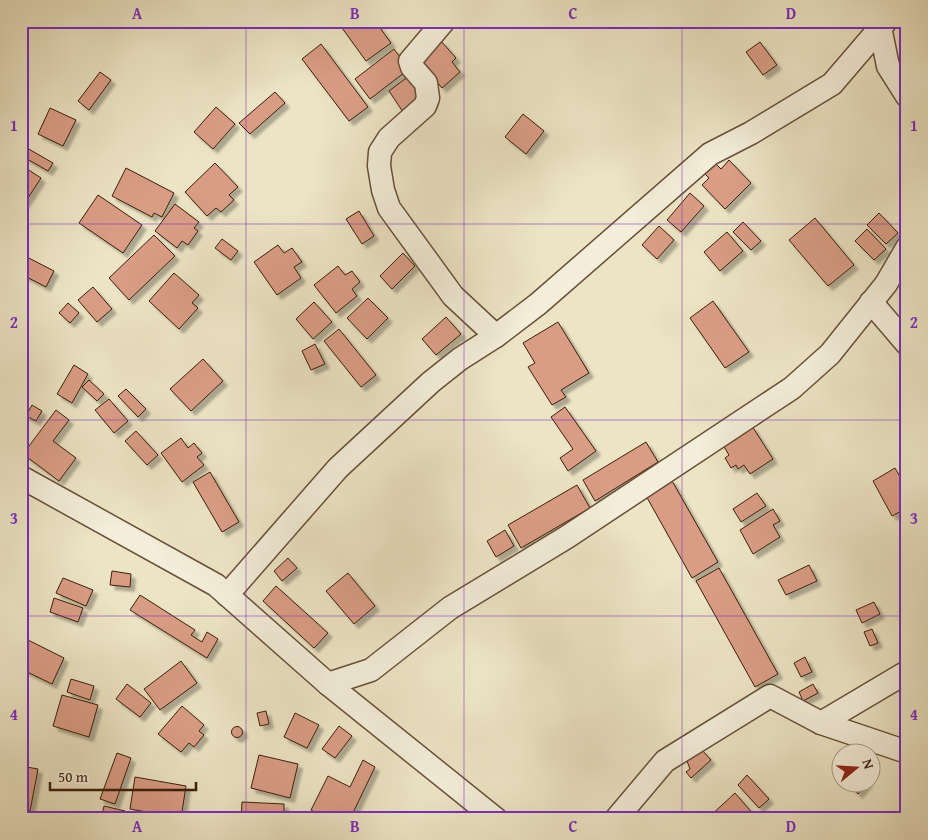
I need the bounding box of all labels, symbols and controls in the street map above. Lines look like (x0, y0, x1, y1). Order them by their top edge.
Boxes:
text: A (132, 1, 143, 25)
text: B (350, 1, 360, 25)
text: C (568, 1, 578, 25)
text: D (786, 1, 796, 25)
text: 1 (10, 113, 18, 137)
text: 1 (910, 113, 918, 137)
text: 2 (10, 310, 18, 334)
text: 2 (910, 310, 918, 334)
text: 3 (10, 506, 18, 530)
text: 3 (910, 506, 918, 530)
text: 4 (10, 702, 18, 726)
text: 4 (910, 702, 918, 726)
north arrow (830, 742, 880, 792)
text: N (857, 756, 880, 772)
scale bar (50, 760, 196, 792)
text: 50 m (58, 766, 89, 787)
text: A (132, 814, 143, 838)
text: B (350, 814, 360, 838)
text: C (568, 814, 578, 838)
text: D (786, 814, 796, 838)

